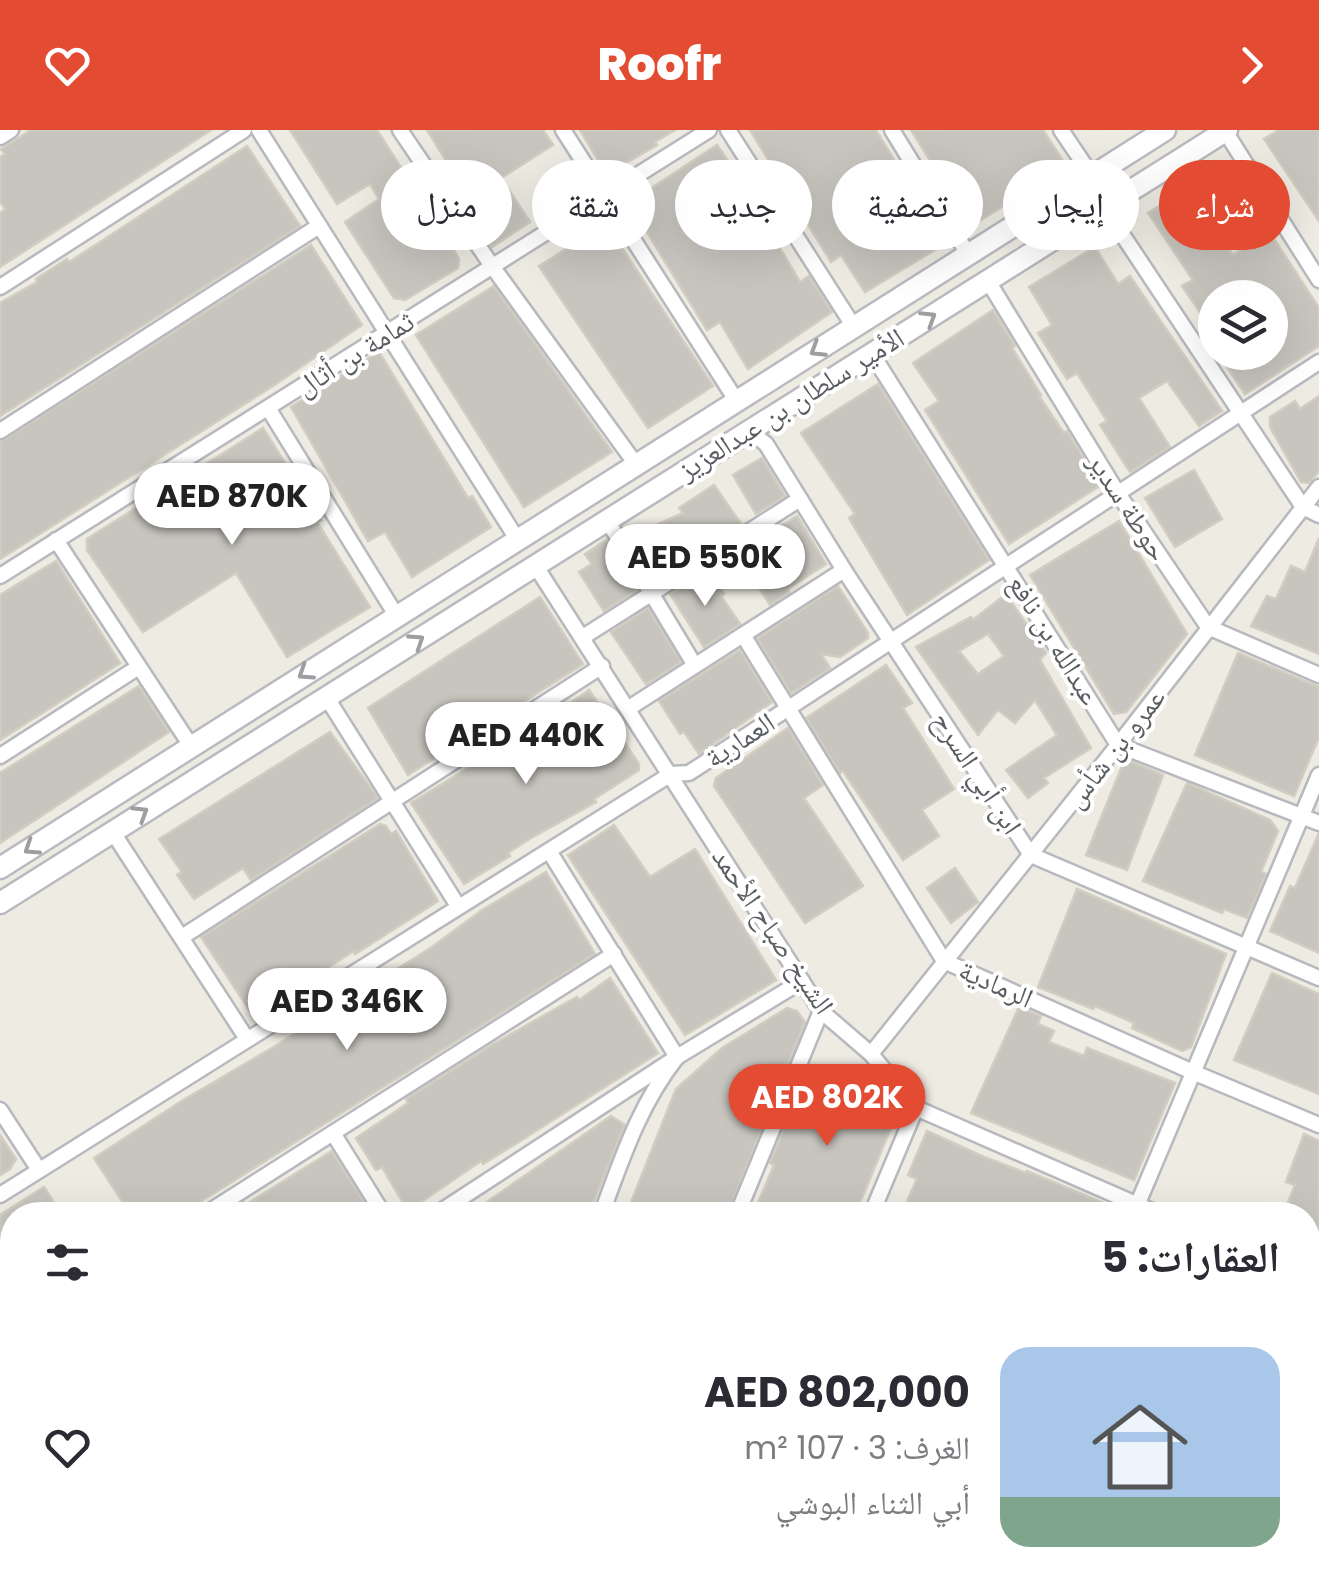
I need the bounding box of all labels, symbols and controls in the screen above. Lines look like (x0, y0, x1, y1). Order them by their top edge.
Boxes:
text: Roofr (598, 33, 721, 96)
icon: heart (40, 38, 95, 93)
icon: forward (1224, 38, 1279, 93)
chip: منزل (381, 160, 512, 250)
chip: شقة (532, 160, 655, 250)
chip: جديد (675, 160, 812, 250)
chip: تصفية (832, 160, 983, 250)
chip: إيجار (1003, 160, 1139, 250)
chip: شراء (1159, 160, 1290, 250)
map controls (1198, 280, 1288, 370)
button: layers (1198, 280, 1288, 370)
street label: ثمامة بن أثال (288, 302, 422, 406)
one-way arrow (918, 312, 936, 331)
street label: الأمير سلطان بن عبدالعزيز (669, 319, 912, 490)
one-way arrow (810, 338, 828, 357)
street label: حوطة سدير (1078, 444, 1178, 569)
pin: AED 870K (129, 463, 335, 548)
text: AED 870K (156, 473, 308, 518)
pin: AED 550K (602, 524, 808, 609)
text: AED 550K (627, 534, 783, 579)
street label: عبدالله بن نافع (999, 567, 1109, 713)
one-way arrow (406, 634, 424, 653)
one-way arrow (298, 661, 316, 680)
street label: عمرو بن شأس (1056, 680, 1174, 816)
pin: AED 440K (423, 702, 629, 787)
street label: العمارية (698, 703, 782, 777)
street label: ابن أبي السرح (920, 704, 1031, 844)
text: AED 440K (447, 712, 605, 757)
one-way arrow (131, 806, 149, 825)
one-way arrow (24, 836, 42, 855)
street label: الشيخ صباح الأحمد (703, 840, 843, 1022)
street label: الرمادية (953, 950, 1039, 1018)
pin: AED 346K (244, 968, 450, 1053)
text: AED 346K (270, 978, 424, 1023)
pin: AED 802K (724, 1064, 930, 1149)
text: AED 802K (750, 1074, 904, 1119)
text: العقارات: 5 (1101, 1228, 1280, 1287)
icon: filters (40, 1235, 95, 1290)
text: AED 802,000 (704, 1363, 970, 1422)
icon: home (1080, 1387, 1200, 1507)
icon: heart (40, 1420, 95, 1475)
text: الغرف: 3 · 107 m² (744, 1425, 970, 1470)
text: أبي الثناء البوشي (775, 1480, 970, 1525)

